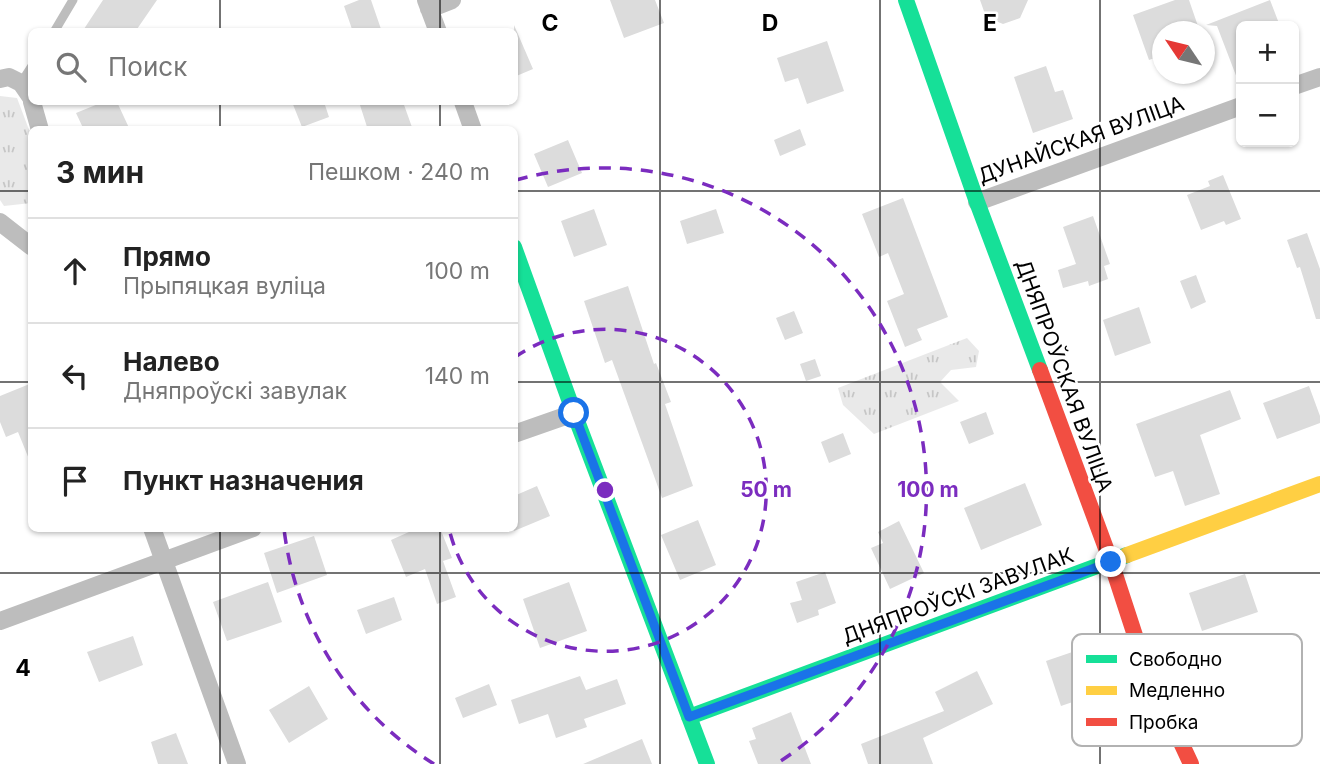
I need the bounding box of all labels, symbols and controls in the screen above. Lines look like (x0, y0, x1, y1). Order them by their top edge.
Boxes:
text: C (541, 9, 559, 37)
text: D (762, 9, 778, 37)
text: E (983, 9, 997, 37)
north arrow (1152, 21, 1215, 84)
map controls (1236, 21, 1299, 147)
button: + (1236, 21, 1299, 84)
search box (28, 28, 518, 105)
icon: search (52, 48, 90, 86)
text: Поиск (108, 51, 187, 82)
button: − (1236, 84, 1299, 147)
street label: ДУНАЙСКАЯ ВУЛІЦА (974, 90, 1187, 188)
text: 3 мин (56, 154, 144, 190)
text: Пешком · 240 m (308, 158, 490, 186)
text: Прямо (123, 241, 211, 272)
icon: ahead (56, 252, 94, 290)
street label: ДНЯПРОЎСКАЯ ВУЛІЦА (1011, 256, 1119, 496)
text: 100 m (425, 257, 490, 285)
text: Прыпяцкая вуліца (123, 272, 326, 300)
text: Налево (123, 346, 220, 377)
icon: left (56, 357, 94, 395)
text: 140 m (425, 362, 490, 390)
text: Дняпроўскі завулак (123, 377, 347, 405)
route start (558, 397, 589, 428)
icon: arrive (56, 462, 94, 500)
text: Пункт назначения (123, 465, 364, 496)
text: 50 m (740, 477, 792, 502)
text: 100 m (897, 477, 959, 502)
centre of rings (593, 478, 617, 502)
street label: ДНЯПРОЎСКІ ЗАВУЛАК (838, 541, 1077, 649)
route end (1095, 546, 1126, 577)
legend (1072, 634, 1302, 746)
text: Свободно (1129, 648, 1222, 671)
text: 4 (15, 654, 31, 682)
text: Медленно (1129, 679, 1225, 702)
text: Пробка (1129, 711, 1198, 734)

